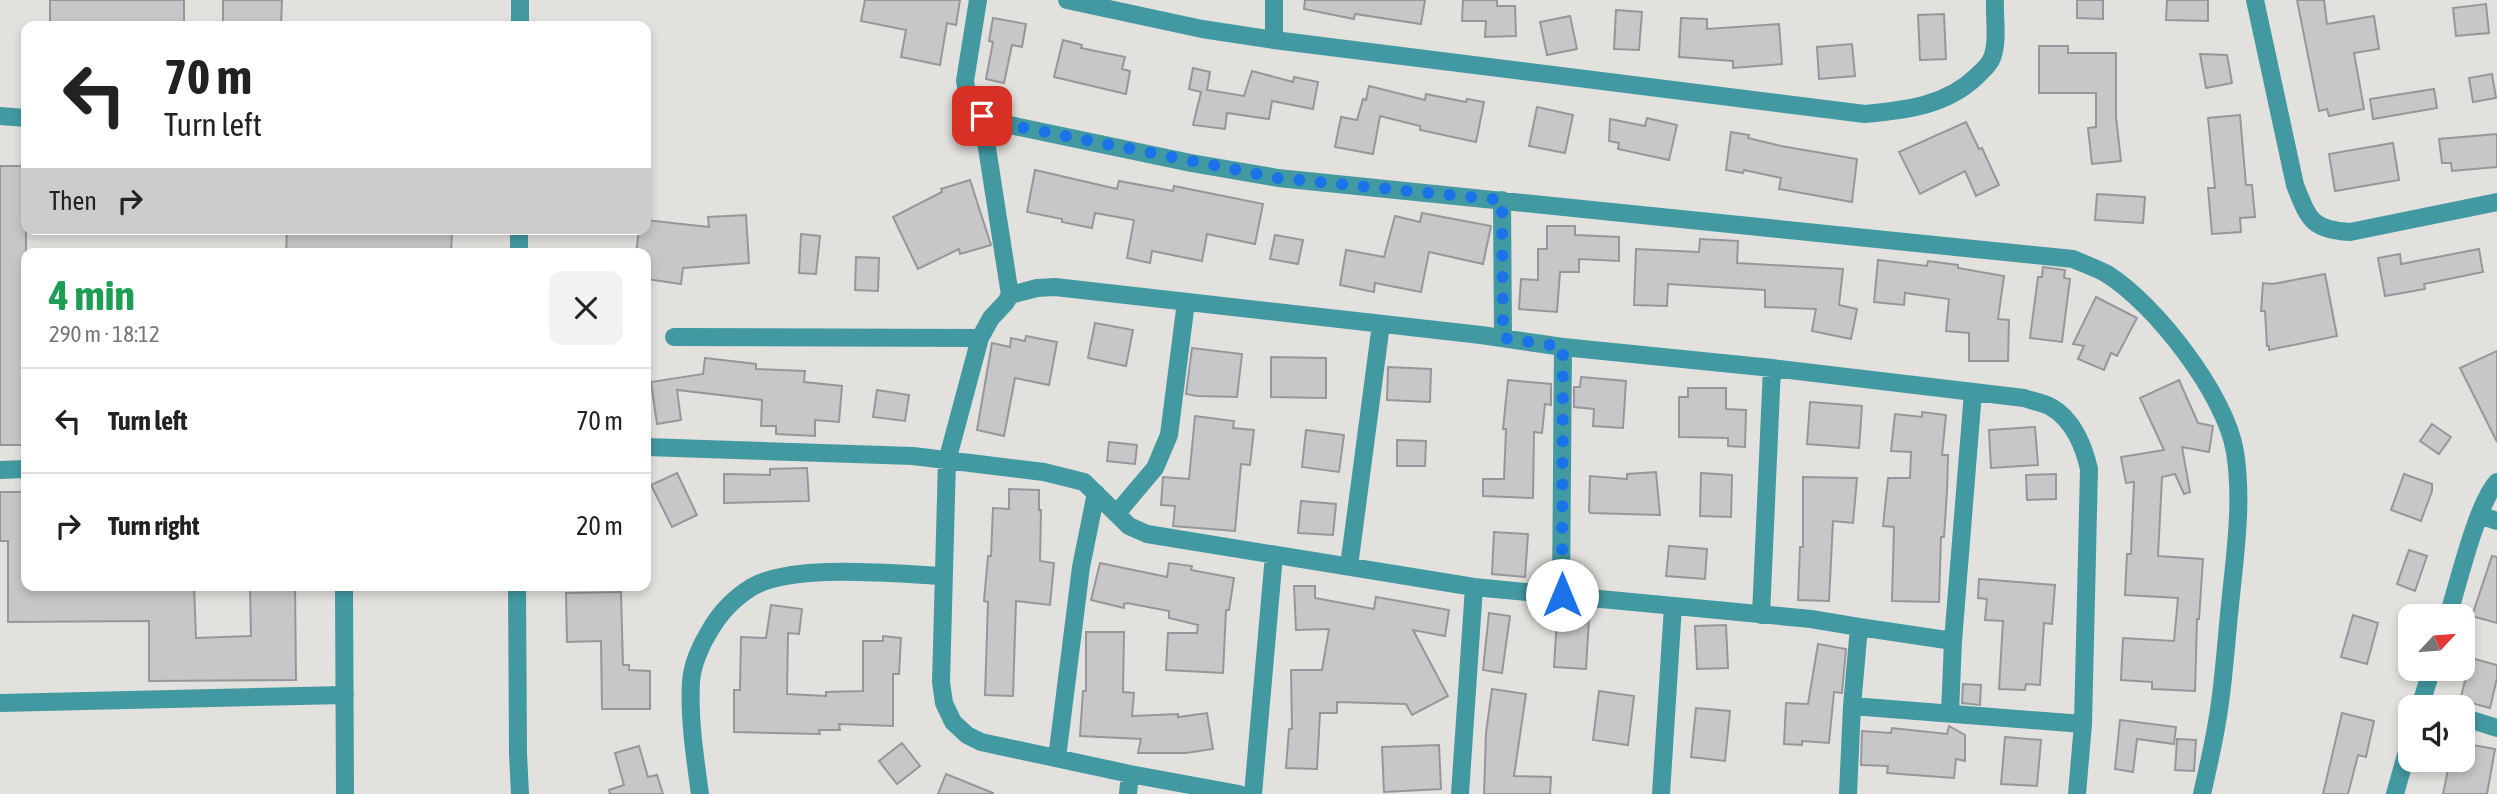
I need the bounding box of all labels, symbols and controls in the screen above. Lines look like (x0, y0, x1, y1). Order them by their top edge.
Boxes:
text: 70 m (164, 48, 252, 104)
icon: left (49, 49, 140, 140)
pin (952, 86, 1012, 146)
icon: arrive (963, 97, 1001, 135)
text: Turn left (164, 106, 262, 143)
icon: right (111, 182, 149, 220)
text: Then (49, 186, 97, 216)
text: 4 min (49, 271, 135, 319)
button: close (549, 271, 623, 345)
text: 290 m · 18:12 (49, 321, 160, 347)
icon: left (49, 402, 87, 440)
text: Turn left (108, 406, 188, 436)
text: 70 m (576, 406, 623, 436)
icon: right (49, 507, 87, 545)
text: Turn right (108, 511, 199, 541)
text: 20 m (576, 511, 623, 541)
position arrow (1525, 558, 1599, 632)
north arrow (2398, 604, 2474, 681)
map controls (2398, 604, 2475, 772)
button: sound (2398, 695, 2475, 772)

